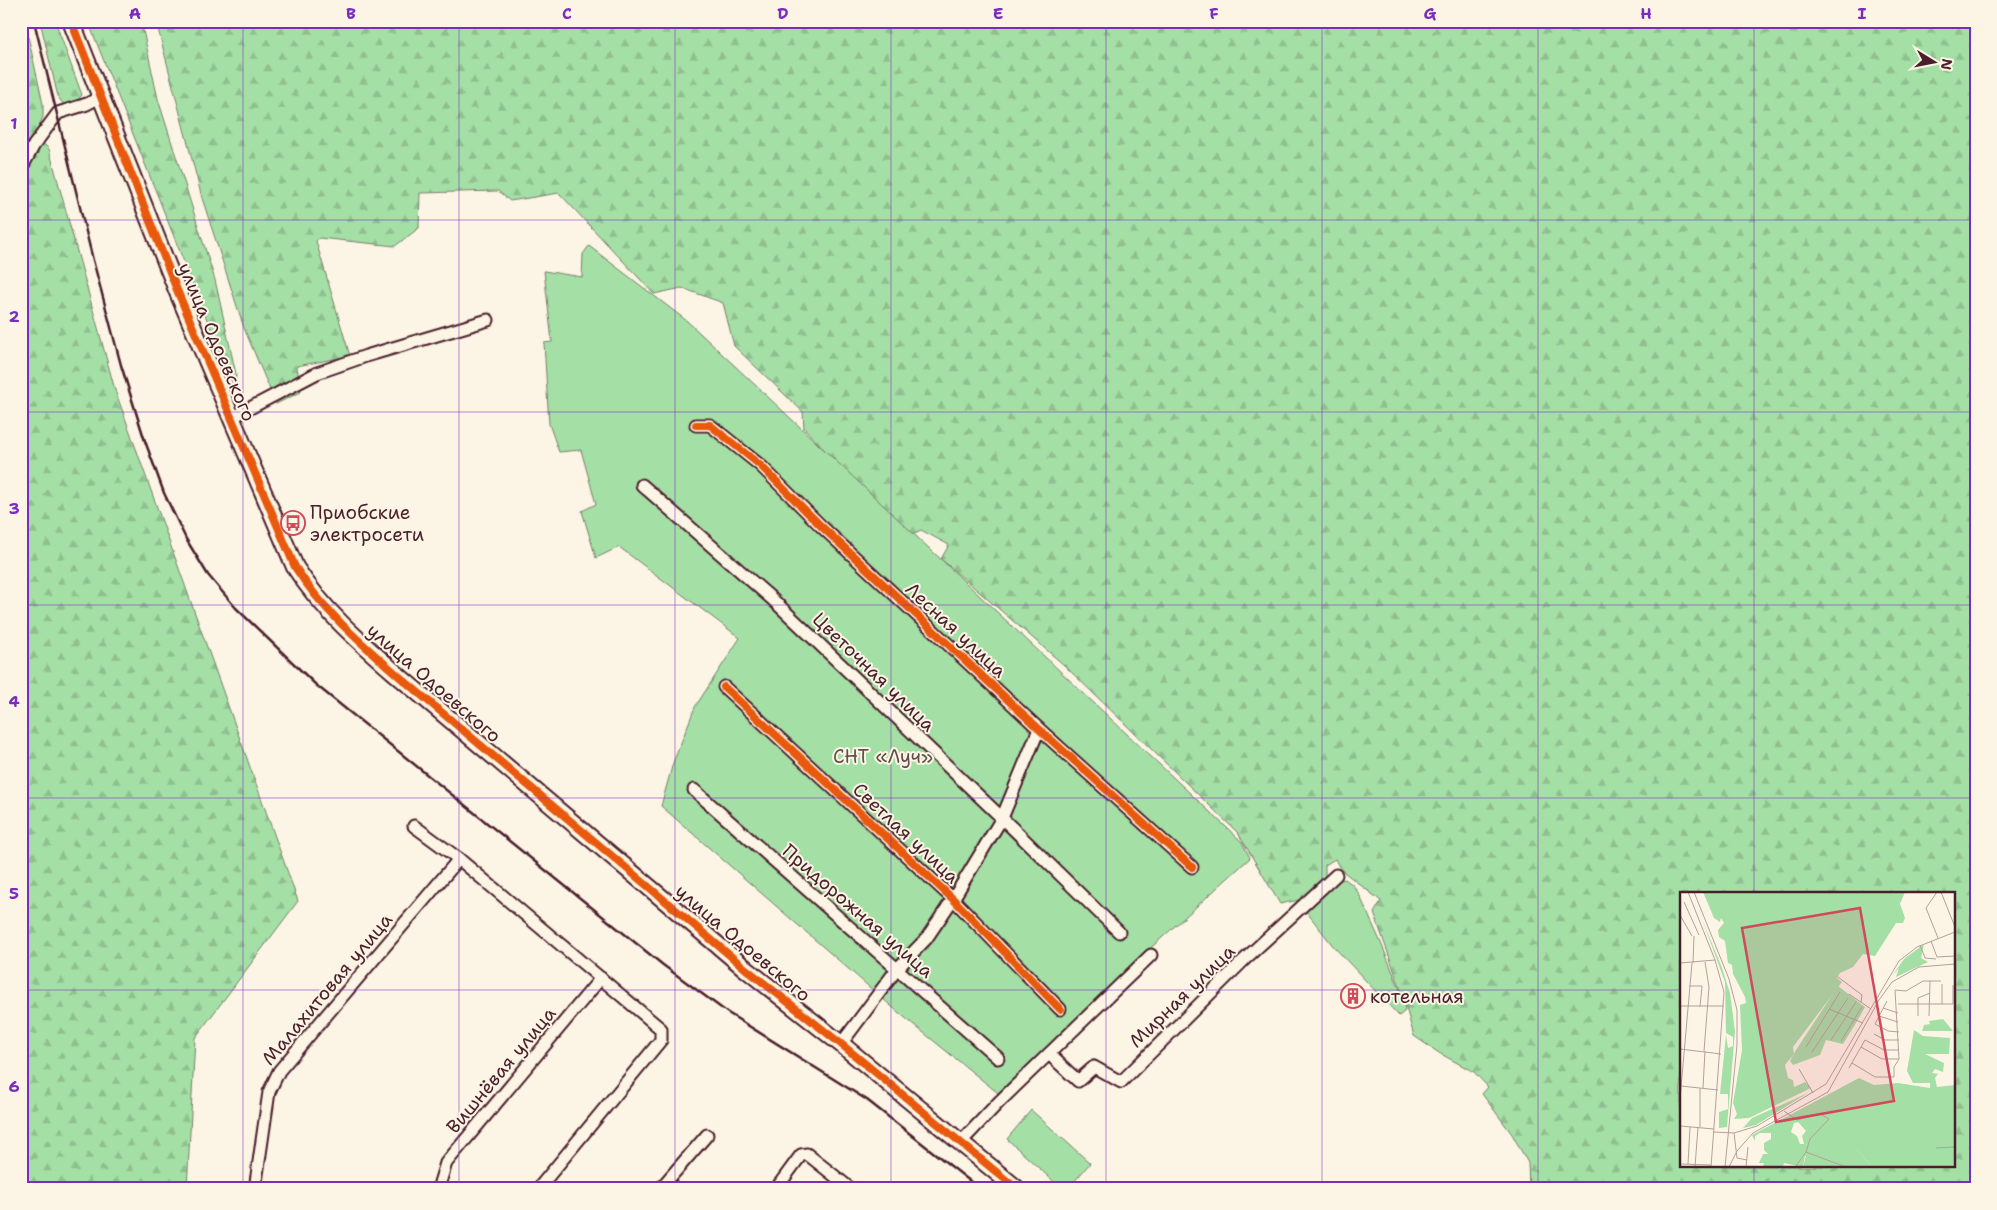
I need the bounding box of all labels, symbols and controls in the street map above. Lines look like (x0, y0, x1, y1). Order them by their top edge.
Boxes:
text: A (129, 3, 141, 24)
text: B (346, 3, 356, 24)
text: C (562, 3, 572, 24)
text: D (777, 3, 789, 24)
text: E (993, 3, 1003, 24)
text: F (1209, 3, 1219, 24)
text: G (1424, 3, 1437, 24)
text: H (1640, 3, 1652, 24)
text: I (1858, 3, 1867, 24)
north arrow (1910, 38, 1960, 88)
text: N (1937, 57, 1957, 71)
text: 1 (10, 113, 18, 134)
street label: улица Одоевского (172, 259, 262, 425)
text: 2 (8, 306, 20, 327)
text: 3 (8, 498, 20, 519)
place label: Приобские электросети (310, 500, 424, 547)
bus stop icon: Приобские электросети (280, 510, 306, 536)
street label: Лесная улица (900, 577, 1012, 683)
street label: Цветочная улица (807, 607, 941, 737)
street label: улица Одоевского (362, 618, 506, 748)
text: 4 (8, 691, 20, 712)
park label: СНТ «Луч» (833, 744, 933, 769)
street label: Светлая улица (847, 777, 965, 889)
street label: Придорожная улица (777, 838, 939, 984)
street label: улица Одоевского (670, 879, 816, 1007)
text: 5 (9, 883, 19, 904)
inset map (1680, 892, 1954, 1168)
street label: Малахитовая улица (256, 908, 398, 1070)
street label: Мирная улица (1123, 939, 1241, 1053)
building icon: котельная (1340, 983, 1366, 1009)
place label: котельная (1370, 984, 1464, 1009)
street label: Вишнёвая улица (441, 1001, 561, 1139)
text: 6 (8, 1076, 20, 1097)

